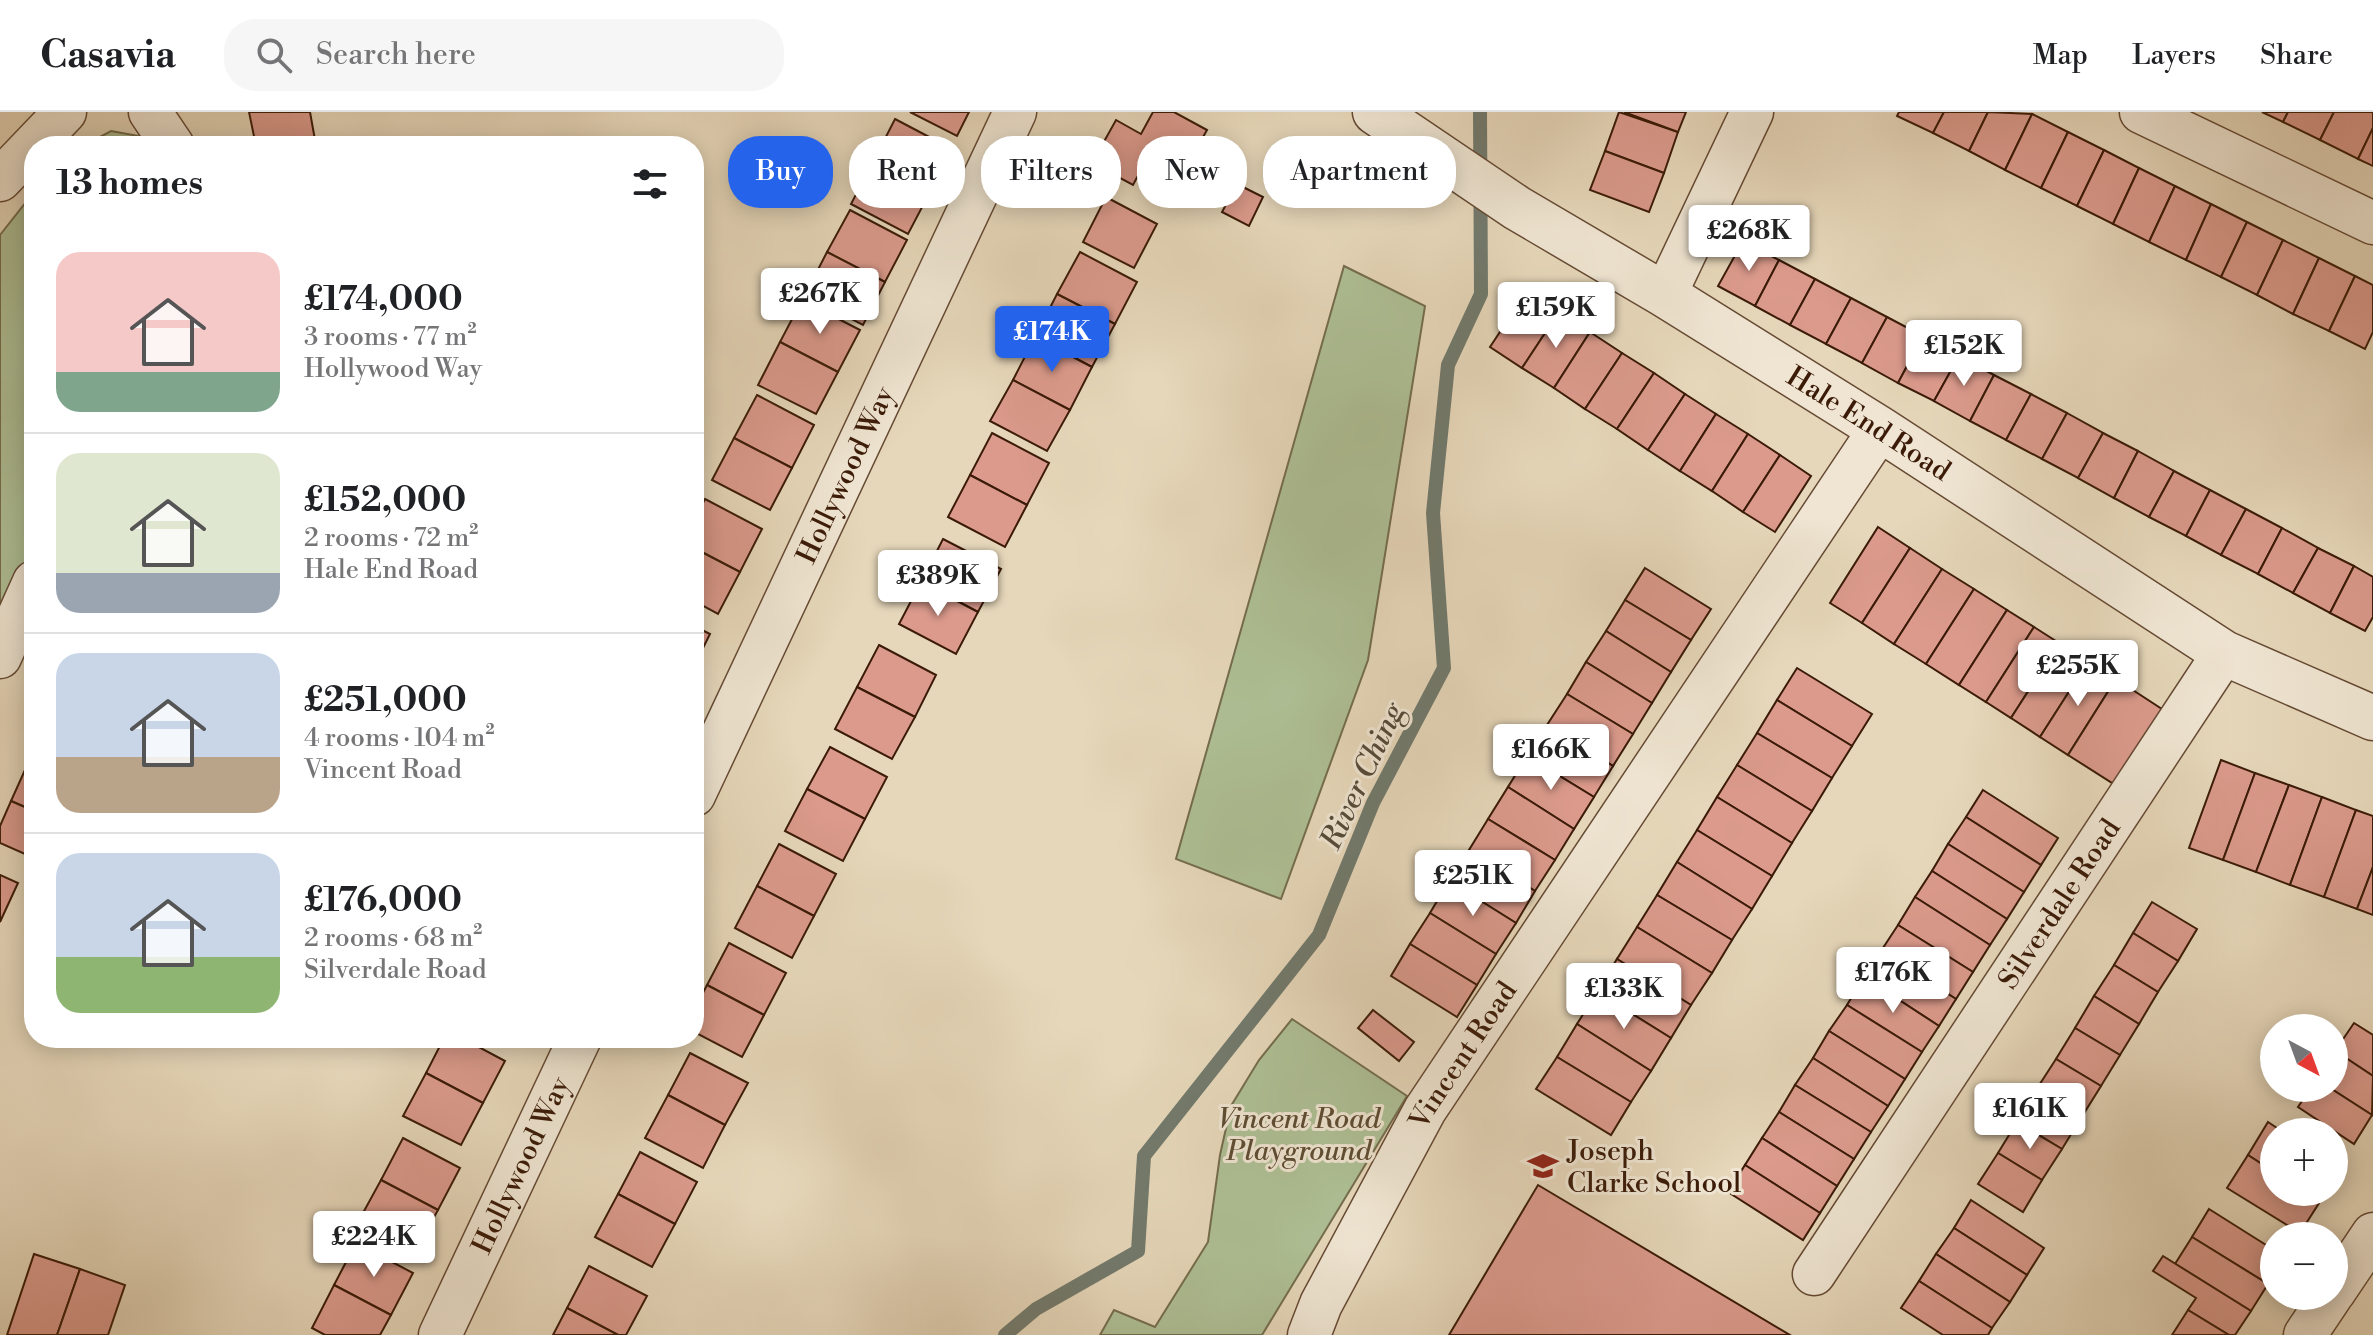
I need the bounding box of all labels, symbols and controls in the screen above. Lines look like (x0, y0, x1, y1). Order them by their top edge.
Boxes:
search box (224, 19, 784, 91)
text: Casavia (40, 32, 176, 79)
icon: search (252, 33, 296, 77)
text: Search here (316, 36, 476, 74)
text: Map (2033, 38, 2088, 73)
text: Layers (2132, 38, 2216, 73)
text: Share (2260, 38, 2333, 73)
chip: Buy (728, 136, 833, 208)
chip: Rent (849, 136, 965, 208)
chip: Filters (981, 136, 1121, 208)
chip: New (1137, 136, 1247, 208)
chip: Apartment (1263, 136, 1456, 208)
icon: filters (628, 162, 672, 206)
text: 13 homes (56, 163, 203, 205)
pin: £268K (1693, 205, 1805, 273)
text: £268K (1707, 215, 1791, 247)
pin: £267K (764, 268, 876, 336)
text: £267K (779, 278, 861, 310)
text: £174,000 (304, 279, 463, 321)
pin: £159K (1500, 282, 1612, 350)
icon: home (120, 284, 216, 380)
text: £159K (1516, 292, 1596, 324)
pin: £174K (996, 306, 1108, 374)
text: £174K (1013, 316, 1091, 348)
pin: £152K (1908, 320, 2020, 388)
text: 3 rooms · 77 m² (304, 321, 476, 353)
text: £152K (1924, 330, 2004, 362)
text: Hollywood Way (304, 353, 482, 385)
street label: Hale End Road (1780, 359, 1957, 489)
street label: Hollywood Way (789, 381, 903, 570)
text: £152,000 (304, 480, 466, 522)
icon: home (120, 485, 216, 581)
text: 2 rooms · 72 m² (304, 522, 478, 554)
pin: £389K (882, 550, 994, 618)
text: Hale End Road (304, 554, 478, 586)
text: £389K (896, 560, 980, 592)
pin: £255K (2022, 640, 2134, 708)
text: £255K (2036, 650, 2120, 682)
text: £251,000 (304, 680, 467, 722)
icon: home (120, 685, 216, 781)
water label: River Ching (1312, 696, 1414, 857)
text: 4 rooms · 104 m² (304, 722, 494, 754)
pin: £166K (1495, 724, 1607, 792)
text: £166K (1511, 734, 1591, 766)
text: Vincent Road (304, 754, 462, 786)
street label: Silverdale Road (1991, 813, 2129, 996)
pin: £251K (1417, 850, 1529, 918)
text: £251K (1433, 860, 1513, 892)
text: £176,000 (304, 880, 462, 922)
icon: home (120, 885, 216, 981)
text: 2 rooms · 68 m² (304, 922, 482, 954)
pin: £176K (1837, 947, 1949, 1015)
text: Silverdale Road (304, 954, 487, 986)
text: £176K (1854, 957, 1932, 989)
pin: £133K (1568, 963, 1680, 1031)
text: £133K (1584, 973, 1664, 1005)
street label: Vincent Road (1402, 975, 1525, 1136)
north arrow (2260, 1014, 2348, 1102)
map controls (2260, 1014, 2348, 1310)
street label: Hollywood Way (465, 1071, 578, 1260)
pin: £161K (1974, 1083, 2086, 1151)
text: £161K (1992, 1093, 2068, 1125)
park label: Vincent Road Playground (1218, 1102, 1381, 1169)
button: + (2260, 1118, 2348, 1206)
place label: Joseph Clarke School (1566, 1134, 1741, 1201)
school or university icon: Joseph Clarke School (1526, 1149, 1560, 1183)
pin: £224K (318, 1211, 430, 1279)
text: £224K (331, 1221, 417, 1253)
button: − (2260, 1222, 2348, 1310)

